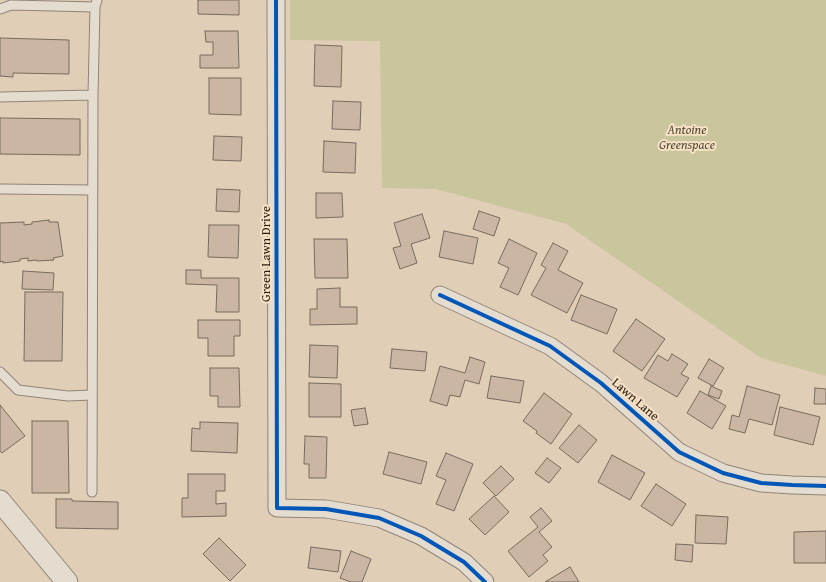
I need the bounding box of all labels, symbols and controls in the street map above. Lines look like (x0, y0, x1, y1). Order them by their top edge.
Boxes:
park label: Antoine Greenspace (659, 123, 715, 154)
street label: Green Lawn Drive (259, 206, 275, 302)
street label: Lawn Lane (608, 375, 662, 425)

